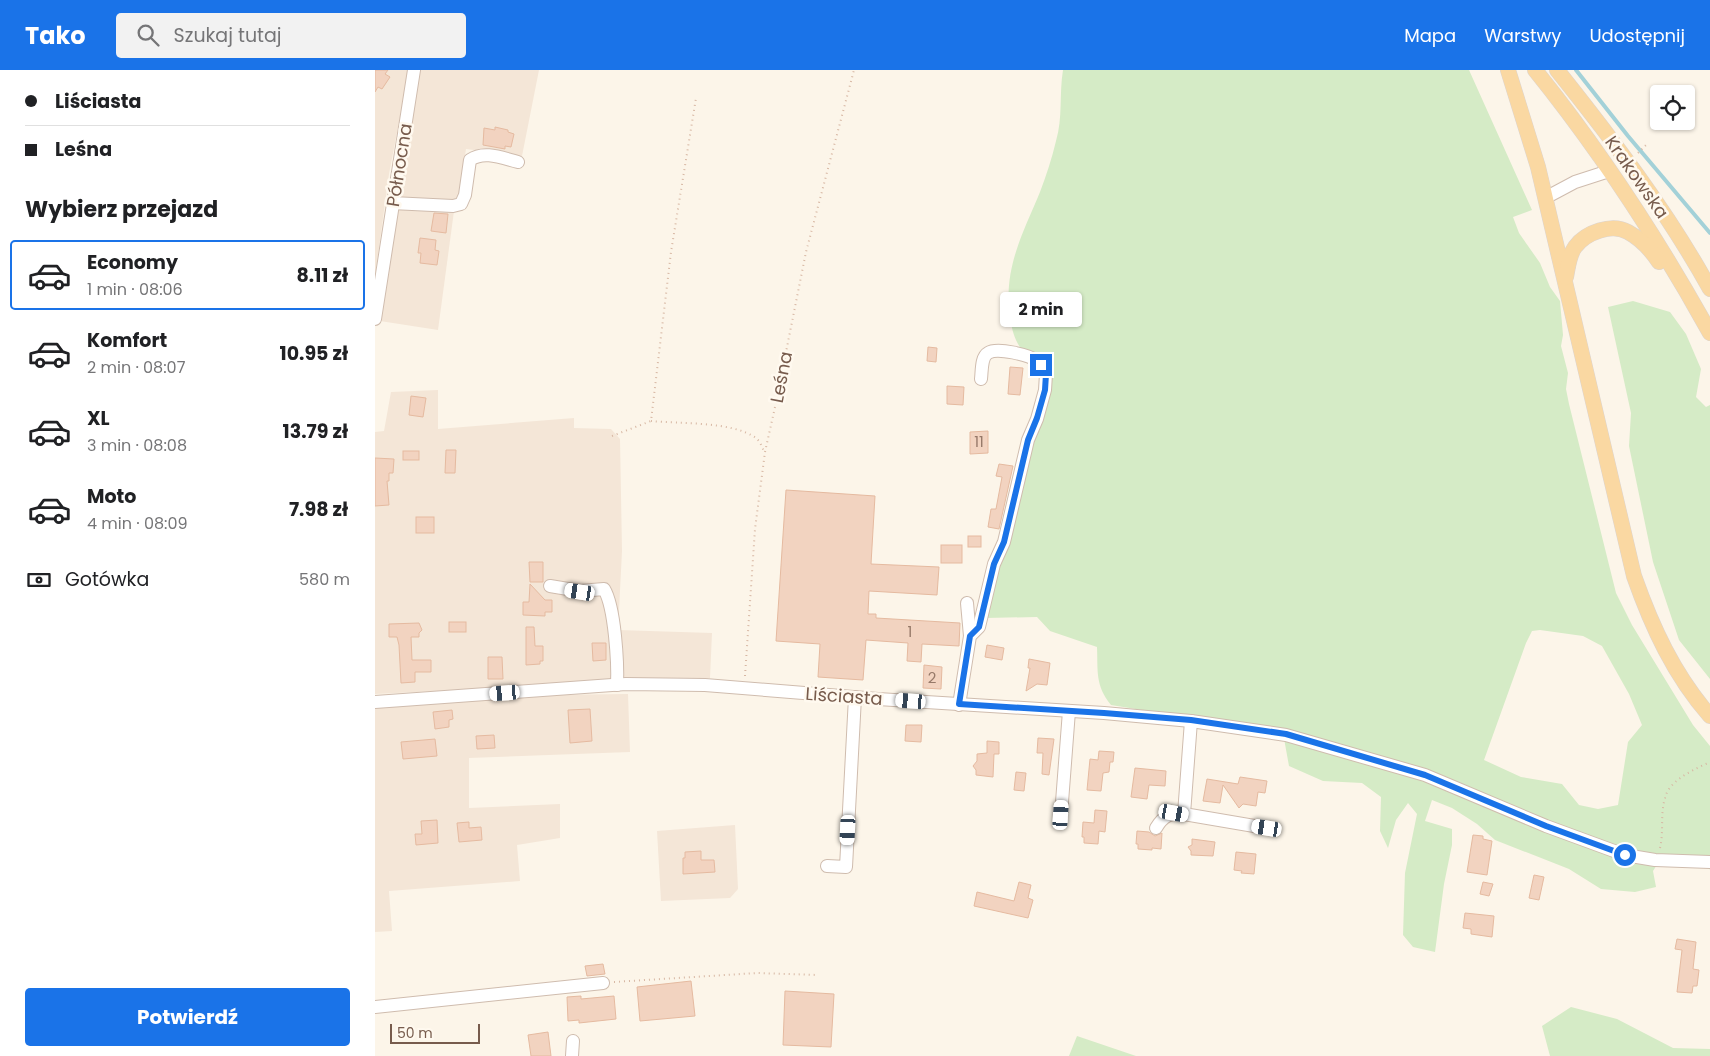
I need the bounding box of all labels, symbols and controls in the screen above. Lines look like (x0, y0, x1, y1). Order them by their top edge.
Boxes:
search box (116, 13, 466, 58)
text: Tako (25, 19, 86, 52)
icon: search (134, 21, 162, 49)
text: Szukaj tutaj (174, 22, 282, 49)
text: Mapa (1404, 23, 1456, 48)
text: Warstwy (1484, 23, 1561, 48)
text: Udostępnij (1589, 23, 1685, 48)
map controls (1650, 85, 1695, 130)
button: locate (1650, 85, 1695, 130)
text: Liściasta (55, 88, 142, 115)
street label: Północna (380, 121, 418, 209)
street label: Krakowska (1599, 130, 1675, 224)
text: Leśna (55, 136, 112, 163)
text: Wybierz przejazd (25, 194, 218, 225)
text: Economy (87, 249, 178, 276)
icon: car (27, 253, 72, 298)
text: 8.11 zł (296, 262, 348, 289)
text: 1 min · 08:06 (87, 278, 183, 301)
callout: 2 min (1000, 292, 1082, 328)
text: 2 min (1019, 298, 1063, 321)
text: Komfort (87, 327, 167, 354)
icon: car (27, 331, 72, 376)
text: 10.95 zł (280, 340, 348, 367)
street label: Leśna (764, 349, 798, 405)
route end (1030, 354, 1052, 376)
text: 2 min · 08:07 (87, 356, 185, 379)
text: XL (87, 405, 110, 432)
icon: car (27, 409, 72, 454)
text: 13.79 zł (283, 418, 348, 445)
house number: 11 (974, 431, 984, 452)
text: 3 min · 08:08 (87, 434, 187, 457)
text: Moto (87, 483, 136, 510)
icon: car (27, 487, 72, 532)
text: 7.98 zł (289, 496, 348, 523)
text: 4 min · 08:09 (87, 512, 188, 535)
icon: cash (25, 566, 53, 594)
text: Gotówka (65, 566, 149, 593)
text: 580 m (299, 568, 350, 591)
car (564, 582, 595, 602)
house number: 1 (908, 621, 912, 642)
house number: 2 (928, 667, 936, 688)
street label: Liściasta (805, 681, 883, 711)
car (489, 684, 520, 702)
car (895, 692, 926, 710)
car (1052, 800, 1069, 830)
car (1157, 803, 1190, 823)
car (839, 815, 856, 845)
car (1251, 818, 1282, 838)
route start (1614, 844, 1636, 866)
button: Potwierdź (25, 988, 350, 1046)
scale bar (390, 1021, 480, 1044)
text: 50 m (397, 1023, 433, 1043)

